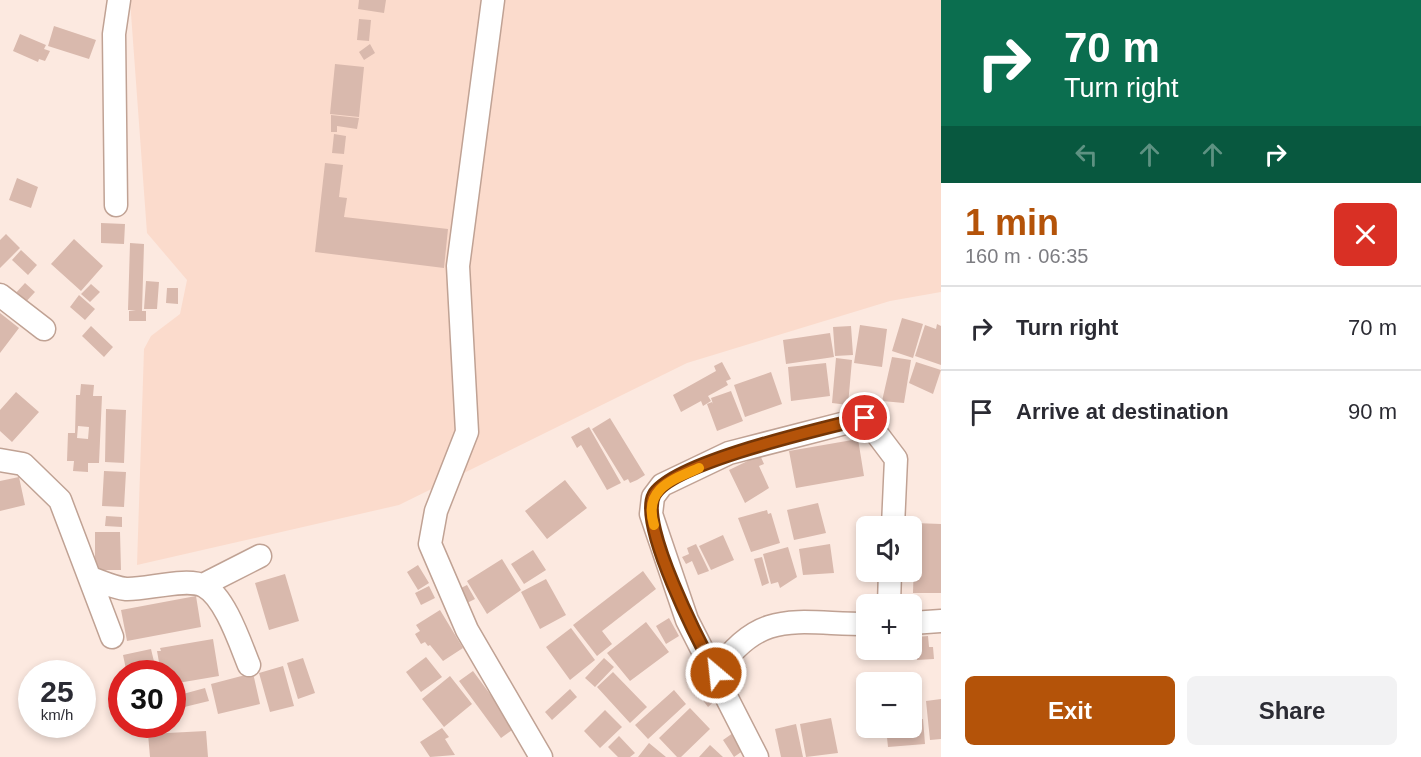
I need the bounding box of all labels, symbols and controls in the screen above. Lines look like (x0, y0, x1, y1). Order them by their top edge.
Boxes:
icon: right (965, 24, 1043, 102)
text: 70 m (1064, 24, 1160, 71)
text: Turn right (1064, 73, 1179, 103)
icon: left (1070, 138, 1103, 171)
icon: ahead (1133, 138, 1166, 171)
icon: ahead (1196, 138, 1229, 171)
icon: right (1259, 138, 1292, 171)
text: 1 min (965, 202, 1059, 243)
button: close (1334, 203, 1397, 266)
text: 160 m · 06:35 (965, 245, 1088, 267)
icon: right (965, 312, 998, 345)
text: Turn right (1016, 315, 1118, 340)
text: 70 m (1348, 315, 1397, 340)
pin (839, 392, 890, 443)
icon: arrive (965, 396, 998, 429)
text: Arrive at destination (1016, 399, 1229, 424)
text: 90 m (1348, 399, 1397, 424)
icon: arrive (848, 401, 881, 434)
map controls (856, 516, 922, 738)
button: sound (856, 516, 922, 582)
button: + (856, 594, 922, 660)
position arrow (684, 641, 748, 705)
speed limit sign: 30 (108, 660, 186, 738)
button: − (856, 672, 922, 738)
text: 25 (40, 675, 74, 708)
button: Exit (965, 676, 1175, 745)
button: Share (1187, 676, 1397, 745)
text: km/h (41, 706, 73, 723)

